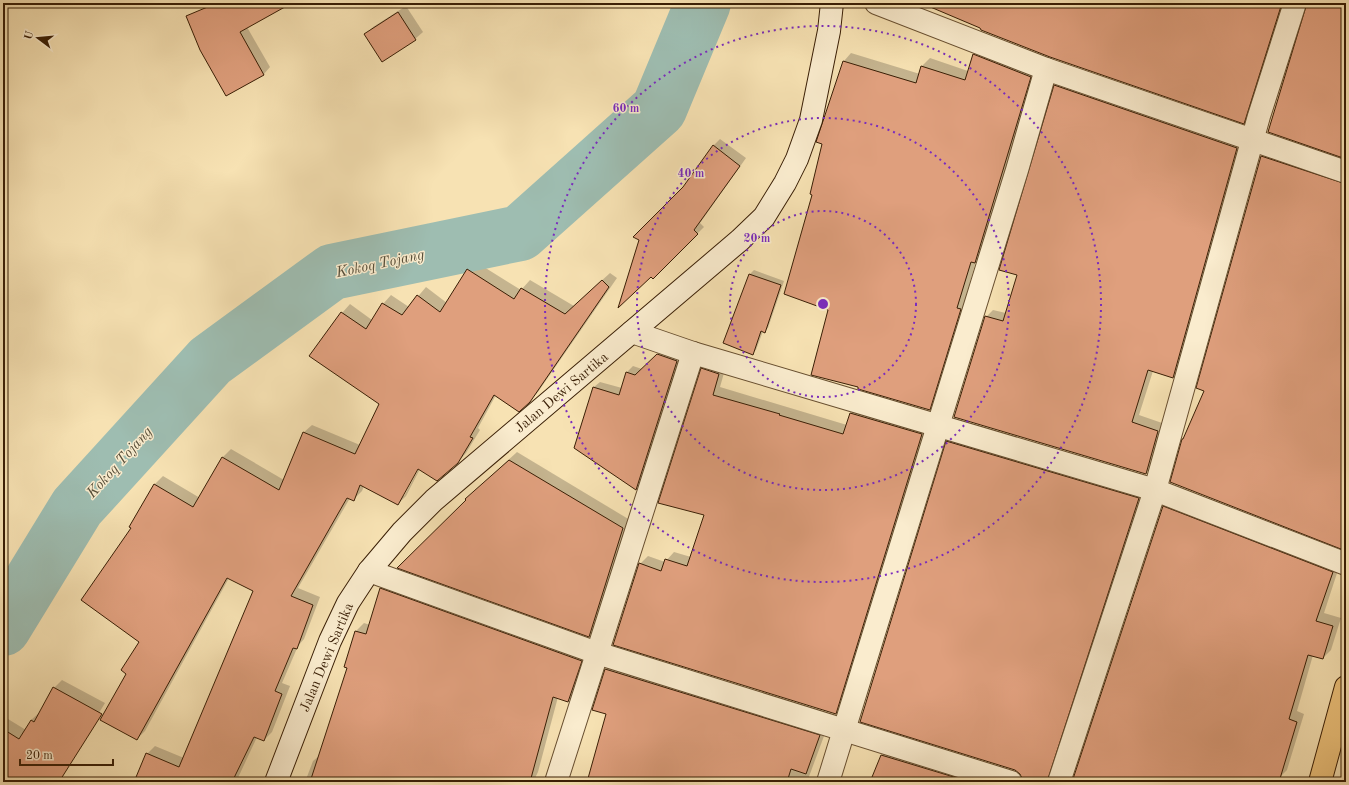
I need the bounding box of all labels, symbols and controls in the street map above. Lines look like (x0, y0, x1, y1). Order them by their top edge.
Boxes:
north arrow (18, 18, 58, 58)
text: U (23, 30, 36, 41)
text: 60 m (613, 103, 640, 115)
text: 40 m (678, 168, 705, 180)
text: 20 m (744, 233, 771, 245)
water label: Kokoq Tojang (334, 248, 426, 281)
centre of rings (816, 297, 830, 311)
street label: Jalan Dewi Sartika (512, 350, 611, 436)
water label: Kokoq Tojang (84, 425, 156, 502)
street label: Jalan Dewi Sartika (298, 601, 356, 714)
scale bar (20, 741, 113, 767)
text: 20 m (26, 750, 53, 762)

